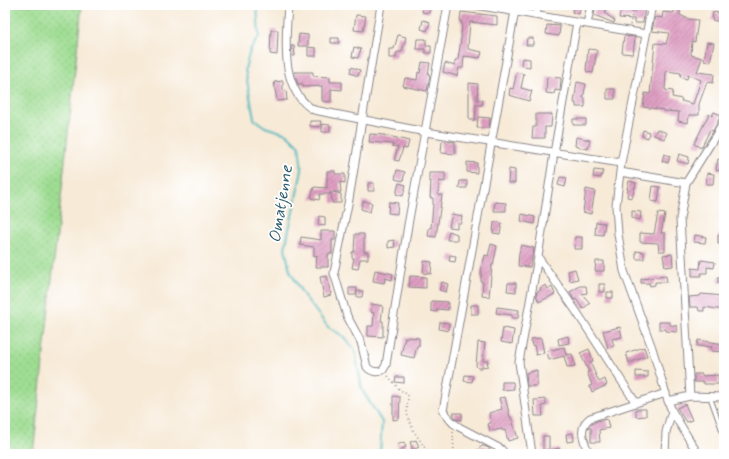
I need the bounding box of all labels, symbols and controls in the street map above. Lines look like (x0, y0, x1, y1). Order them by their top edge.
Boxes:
water label: Omatjenne (264, 163, 298, 244)

